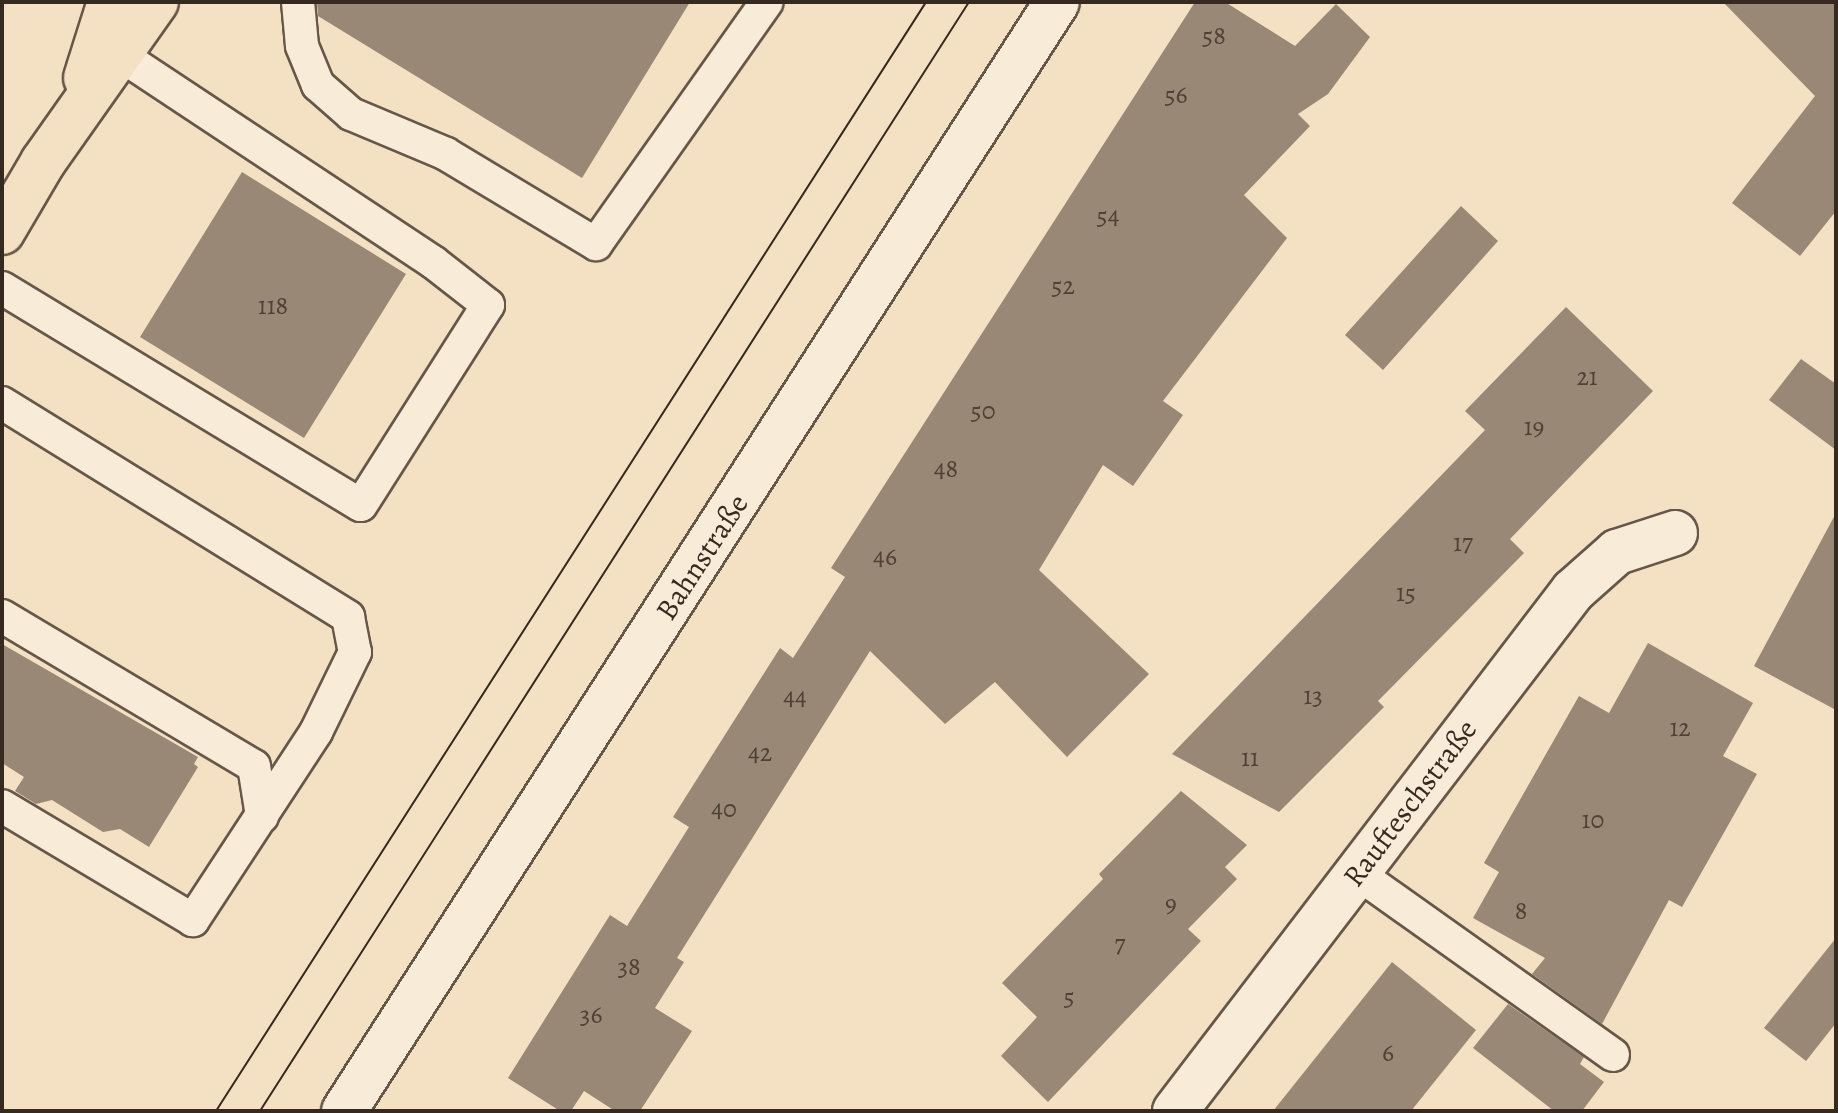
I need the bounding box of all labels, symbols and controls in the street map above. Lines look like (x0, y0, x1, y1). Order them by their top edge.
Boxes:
house number: 58 (1202, 20, 1226, 52)
house number: 56 (1164, 79, 1188, 111)
house number: 54 (1097, 200, 1119, 232)
house number: 52 (1051, 270, 1075, 302)
house number: 118 (258, 290, 288, 322)
house number: 21 (1576, 361, 1598, 393)
house number: 50 (970, 395, 996, 427)
house number: 19 (1524, 411, 1544, 443)
house number: 48 (934, 453, 958, 485)
street label: Bahnstraße (648, 487, 756, 627)
house number: 17 (1453, 527, 1473, 559)
house number: 46 (873, 541, 897, 573)
house number: 15 (1396, 577, 1416, 609)
house number: 13 (1303, 680, 1323, 712)
house number: 44 (783, 681, 807, 713)
street label: Raufteschstraße (1335, 712, 1485, 894)
house number: 12 (1669, 712, 1691, 744)
house number: 42 (748, 737, 772, 769)
house number: 11 (1241, 742, 1259, 774)
house number: 40 (711, 793, 737, 825)
house number: 10 (1582, 804, 1604, 836)
house number: 9 (1165, 888, 1177, 920)
house number: 8 (1515, 895, 1527, 927)
house number: 7 (1115, 928, 1125, 960)
house number: 38 (617, 951, 641, 983)
house number: 5 (1063, 981, 1075, 1013)
house number: 36 (580, 999, 602, 1031)
house number: 6 (1382, 1037, 1394, 1069)

